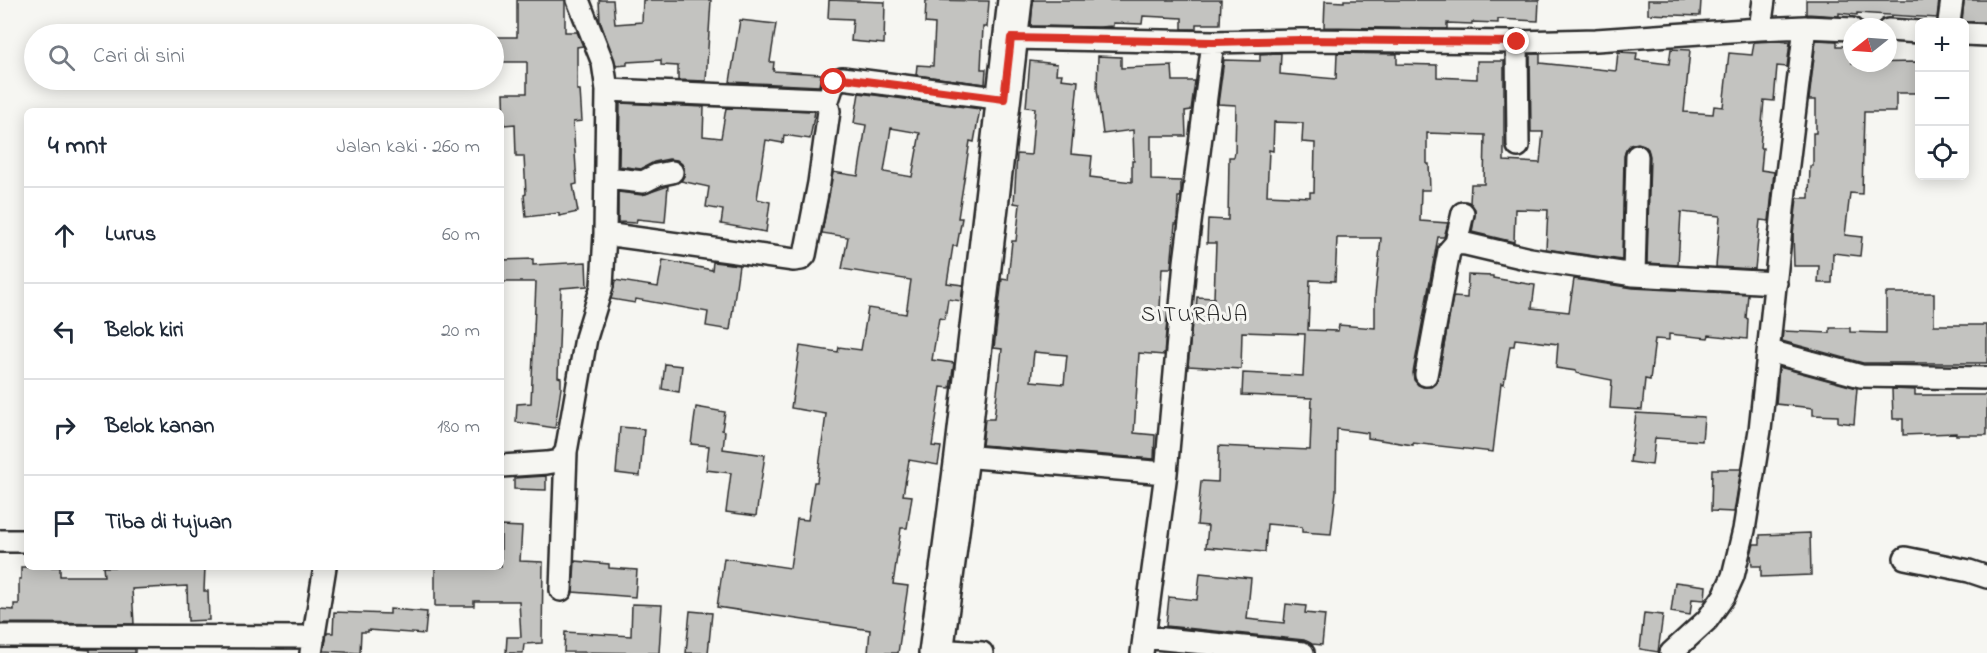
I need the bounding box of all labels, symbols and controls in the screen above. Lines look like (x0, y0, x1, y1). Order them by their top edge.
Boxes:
north arrow (1843, 18, 1897, 72)
map controls (1915, 18, 1969, 180)
button: + (1915, 18, 1969, 72)
search box (24, 24, 504, 90)
route end (1503, 28, 1529, 54)
icon: search (45, 41, 78, 74)
text: Cari di sini (93, 41, 185, 73)
route start (820, 68, 846, 94)
button: − (1915, 72, 1969, 126)
button: locate (1915, 126, 1969, 180)
text: 4 mnt (48, 128, 107, 166)
text: Jalan kaki · 260 m (336, 133, 480, 162)
icon: ahead (48, 219, 81, 252)
text: Lurus (105, 219, 156, 251)
text: 60 m (442, 221, 480, 250)
district label: SITURAJA (1141, 300, 1249, 332)
icon: left (48, 315, 81, 348)
text: Belok kiri (105, 315, 184, 347)
text: 20 m (441, 317, 480, 346)
icon: right (48, 411, 81, 444)
text: Belok kanan (105, 411, 214, 443)
text: 180 m (437, 413, 480, 442)
icon: arrive (48, 507, 81, 540)
text: Tiba di tujuan (105, 507, 232, 539)

